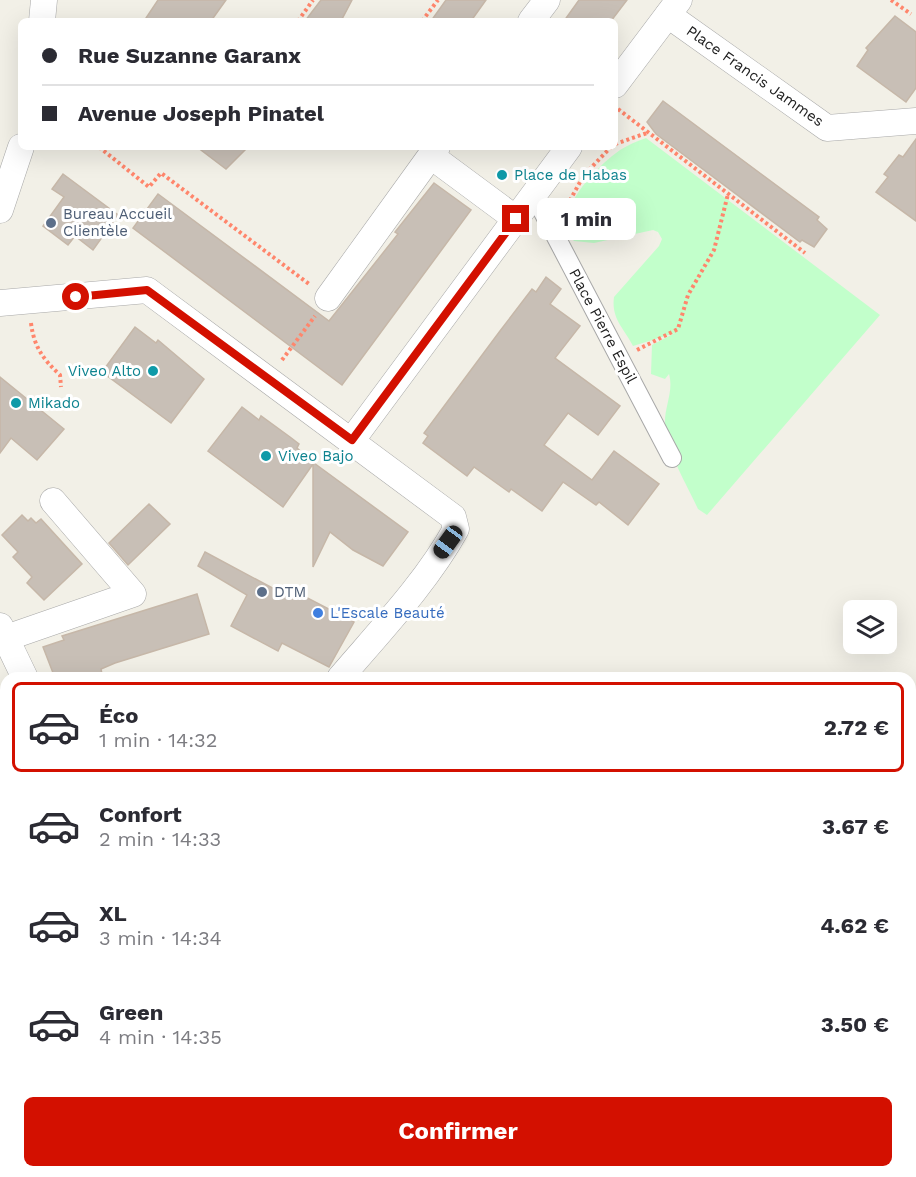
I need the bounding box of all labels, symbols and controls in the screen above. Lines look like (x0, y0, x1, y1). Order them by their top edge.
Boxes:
street label: Place Francis Jammes (683, 22, 827, 130)
text: Rue Suzanne Garanx (78, 43, 301, 68)
text: Avenue Joseph Pinatel (78, 101, 324, 126)
place label: Place de Habas (514, 166, 627, 184)
marker: Place de Habas (495, 168, 509, 182)
callout: 1 min (537, 198, 636, 240)
place label: Bureau Accueil Clientèle (63, 205, 172, 240)
route end (502, 205, 529, 232)
text: 1 min (561, 207, 612, 231)
marker: Bureau Accueil Clientèle (44, 216, 58, 230)
street label: Place Pierre Espil (565, 266, 641, 387)
route start (62, 283, 89, 310)
place label: Viveo Alto (68, 362, 141, 380)
marker: Viveo Alto (146, 364, 160, 378)
place label: Mikado (28, 394, 80, 412)
marker: Mikado (9, 396, 23, 410)
place label: Viveo Bajo (278, 447, 354, 465)
marker: Viveo Bajo (259, 449, 273, 463)
car (430, 522, 466, 562)
place label: DTM (274, 583, 306, 601)
marker: DTM (255, 585, 269, 599)
map controls (843, 600, 897, 654)
button: layers (843, 600, 897, 654)
place label: L'Escale Beauté (330, 604, 445, 622)
marker: L'Escale Beauté (311, 606, 325, 620)
icon: car (27, 700, 81, 754)
text: Éco (99, 703, 138, 728)
text: 2.72 € (824, 715, 889, 740)
text: 1 min · 14:32 (99, 728, 217, 752)
icon: car (27, 799, 81, 853)
text: Confort (99, 802, 182, 827)
text: 3.67 € (822, 814, 889, 839)
text: 2 min · 14:33 (99, 827, 221, 851)
icon: car (27, 898, 81, 952)
text: XL (99, 901, 127, 926)
text: 4.62 € (820, 913, 889, 938)
text: 3 min · 14:34 (99, 926, 222, 950)
icon: car (27, 997, 81, 1051)
text: Green (99, 1000, 163, 1025)
text: 3.50 € (821, 1012, 889, 1037)
text: 4 min · 14:35 (99, 1025, 222, 1049)
button: Confirmer (24, 1097, 892, 1166)

